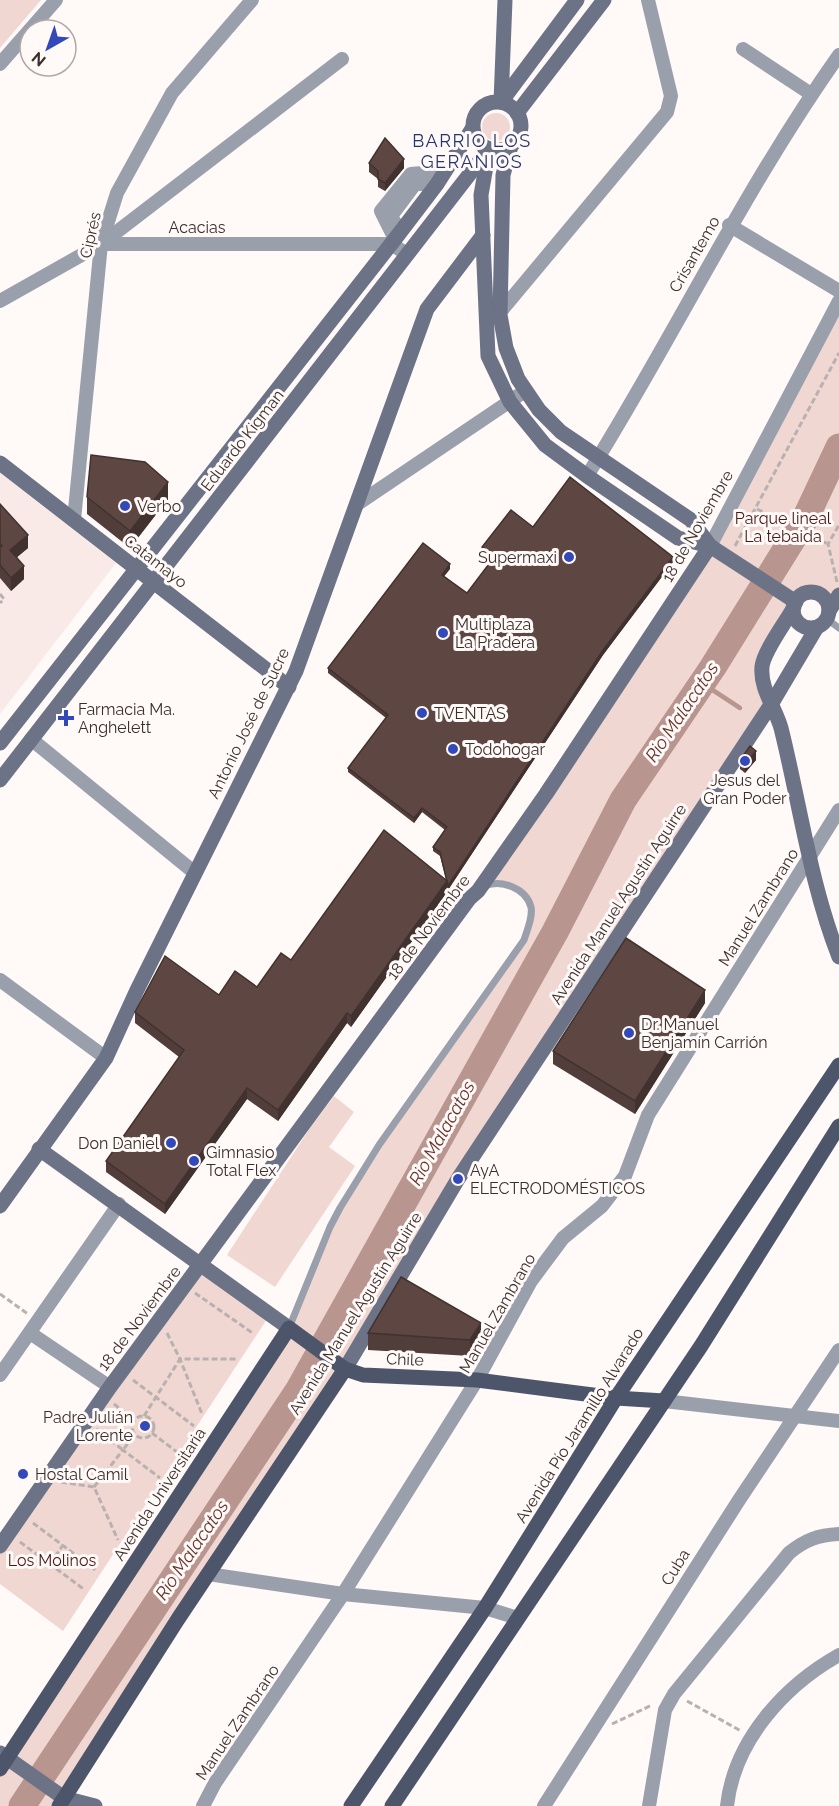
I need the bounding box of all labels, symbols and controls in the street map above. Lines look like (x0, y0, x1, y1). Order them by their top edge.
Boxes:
north arrow (18, 18, 78, 78)
text: N (28, 48, 49, 70)
district label: BARRIO LOS GERANIOS (412, 130, 532, 172)
street label: Ciprés (76, 210, 105, 260)
street label: Crisantemo (665, 213, 724, 296)
street label: Acacias (169, 218, 226, 237)
street label: Eduardo Kigman (197, 386, 288, 495)
street label: 18 de Noviembre (658, 467, 737, 586)
place label: Verbo (137, 497, 181, 516)
marker: Verbo (118, 499, 132, 513)
park label: Parque lineal La tebaida (735, 509, 832, 546)
street label: Catamayo (120, 531, 191, 592)
place label: Supermaxi (478, 548, 557, 567)
marker: Supermaxi (562, 550, 576, 564)
place label: Multiplaza La Pradera (455, 615, 535, 652)
marker: Multiplaza La Pradera (436, 626, 450, 640)
street label: Antonio José de Sucre (204, 645, 293, 802)
water label: Rio Malacatos (641, 657, 723, 765)
place label: Farmacia Ma. Anghelett (78, 700, 175, 737)
place label: TVENTAS (434, 704, 506, 723)
marker: TVENTAS (415, 706, 429, 720)
marker: Farmacia Ma. Anghelett (59, 711, 73, 725)
place label: Todohogar (465, 740, 545, 759)
marker: Todohogar (446, 742, 460, 756)
marker: Jesus del Gran Poder (738, 754, 752, 768)
place label: Jesus del Gran Poder (703, 771, 787, 808)
street label: Avenida Manuel Agustín Aguirre (546, 801, 690, 1008)
street label: Manuel Zambrano (715, 845, 802, 970)
street label: 18 de Noviembre (383, 871, 474, 983)
place label: Dr. Manuel Benjamín Carrión (641, 1015, 768, 1052)
marker: Dr. Manuel Benjamín Carrión (622, 1026, 636, 1040)
water label: Rio Malacatos (404, 1077, 479, 1188)
place label: Don Daniel (78, 1134, 160, 1153)
marker: Don Daniel (164, 1136, 178, 1150)
place label: Gimnasio Total Flex (206, 1143, 276, 1180)
marker: Gimnasio Total Flex (187, 1154, 201, 1168)
place label: AyA ELECTRODOMÉSTICOS (470, 1161, 645, 1198)
marker: AyA ELECTRODOMÉSTICOS (451, 1172, 465, 1186)
street label: Avenida Manuel Agustín Aguirre (285, 1209, 426, 1418)
street label: Manuel Zambrano (455, 1250, 540, 1377)
street label: 18 de Noviembre (94, 1262, 185, 1374)
street label: Avenida Pío Jaramillo Alvarado (511, 1324, 647, 1526)
street label: Chile (386, 1349, 424, 1370)
place label: Padre Julián Lorente (43, 1408, 133, 1445)
marker: Padre Julián Lorente (138, 1419, 152, 1433)
street label: Avenida Universitaria (109, 1424, 210, 1564)
place label: Hostal Camil (35, 1465, 129, 1484)
marker: Hostal Camil (16, 1467, 30, 1481)
water label: Rio Malacatos (151, 1495, 233, 1603)
street label: Cuba (657, 1546, 694, 1589)
park label: Los Molinos (8, 1551, 96, 1570)
street label: Manuel Zambrano (192, 1661, 283, 1784)

